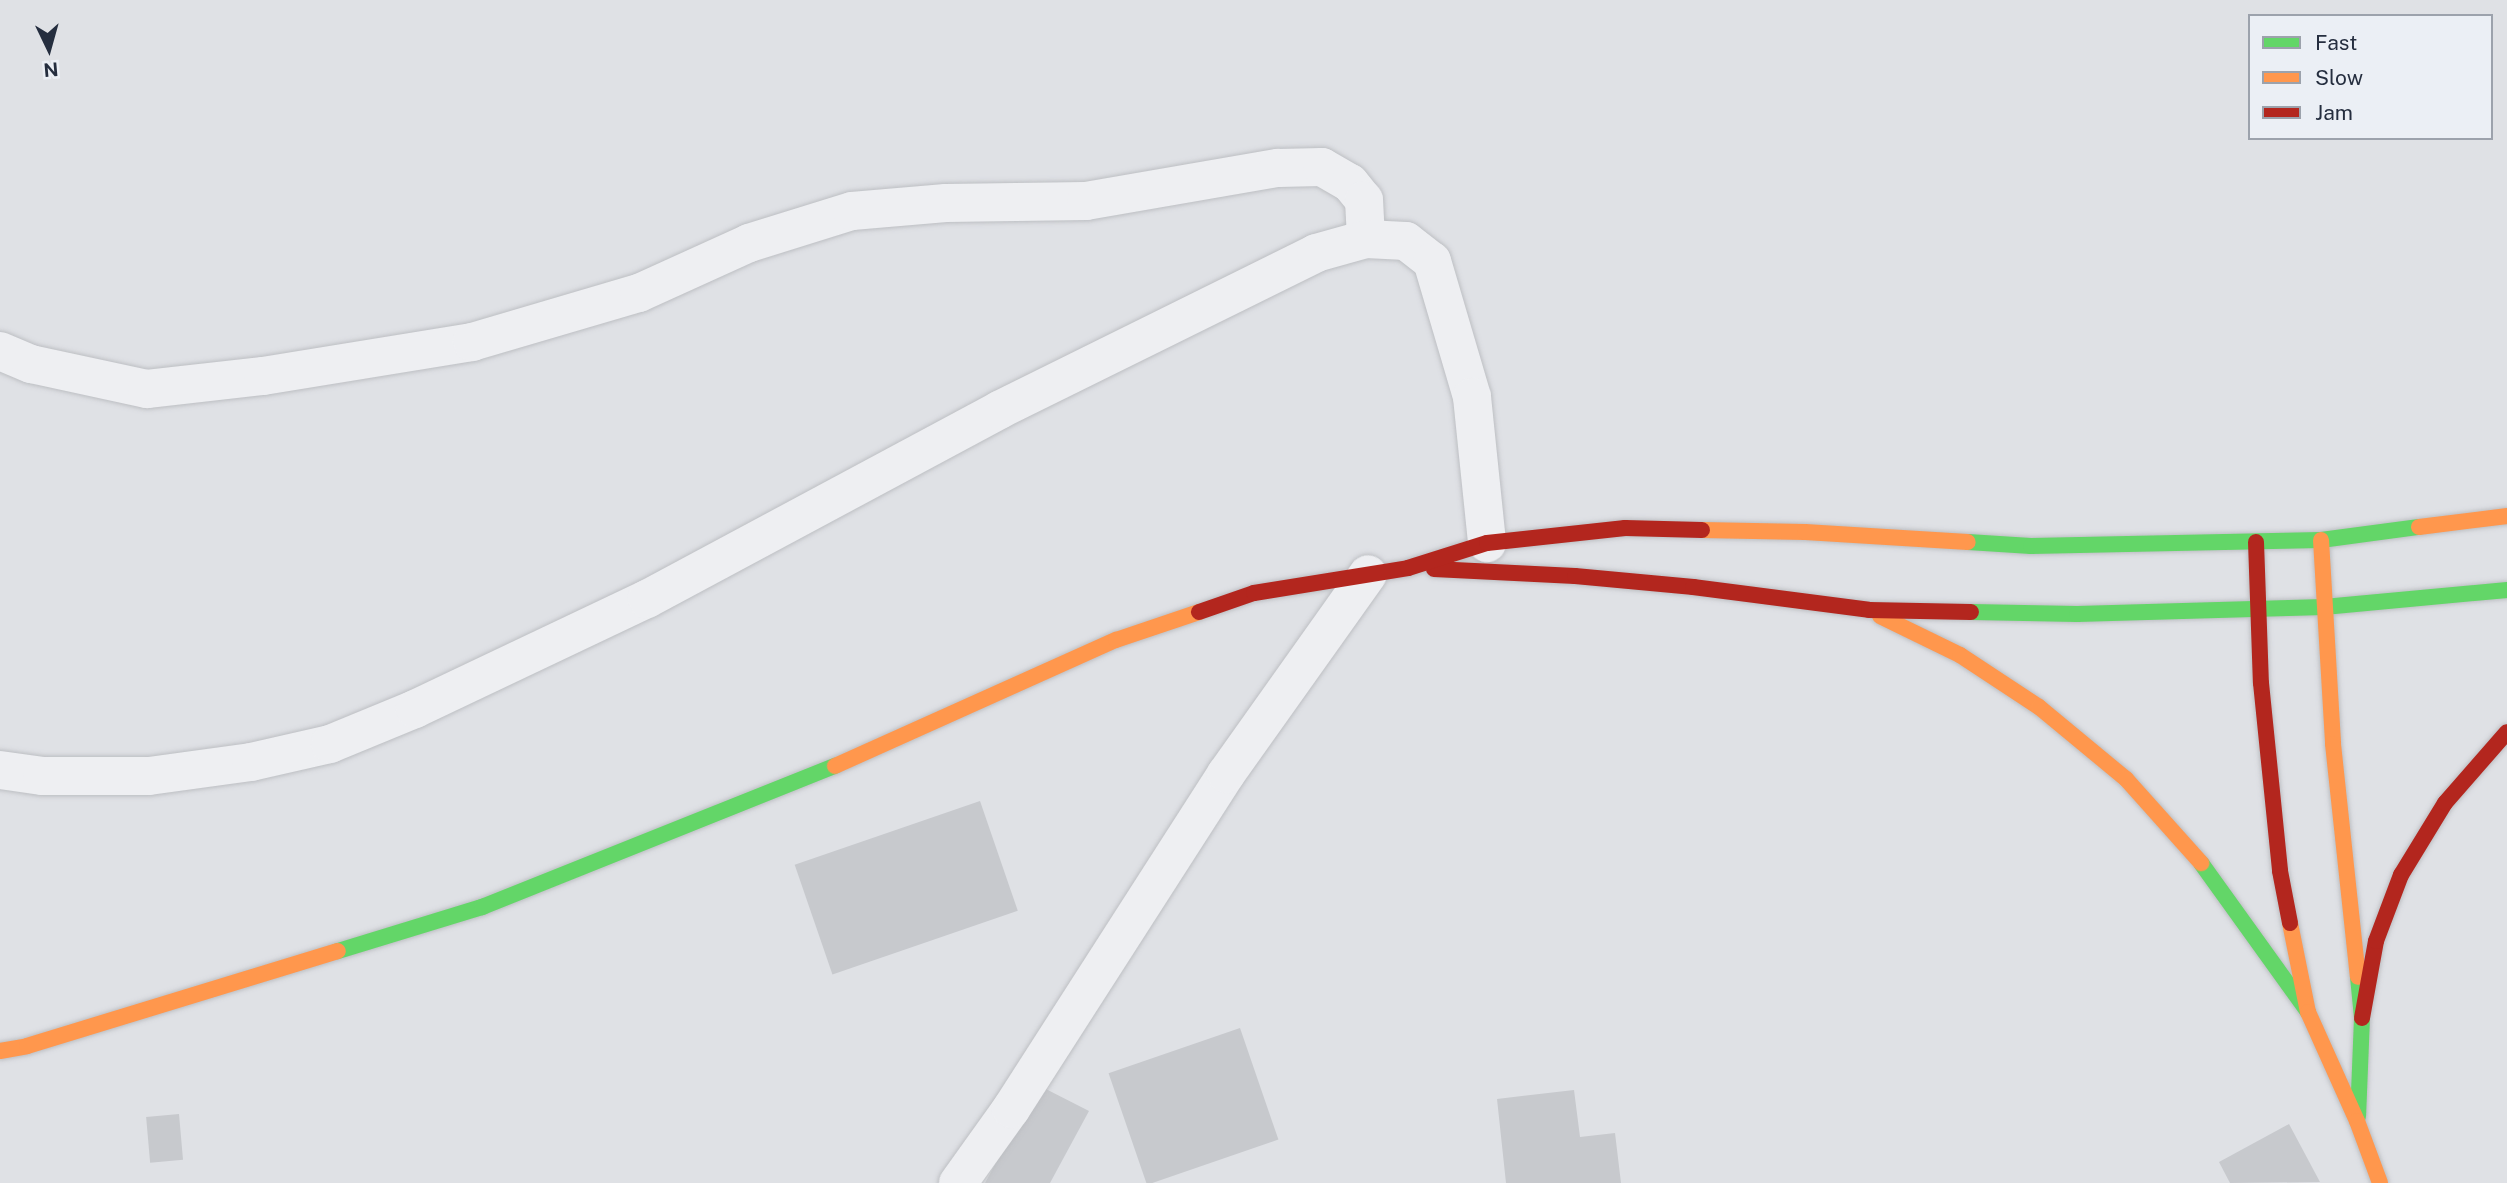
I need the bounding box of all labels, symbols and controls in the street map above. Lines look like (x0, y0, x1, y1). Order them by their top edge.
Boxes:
north arrow (14, 14, 84, 84)
legend (2248, 14, 2493, 140)
text: Fast (2315, 30, 2357, 55)
text: N (42, 58, 59, 82)
text: Slow (2315, 65, 2363, 90)
text: Jam (2315, 100, 2353, 125)

